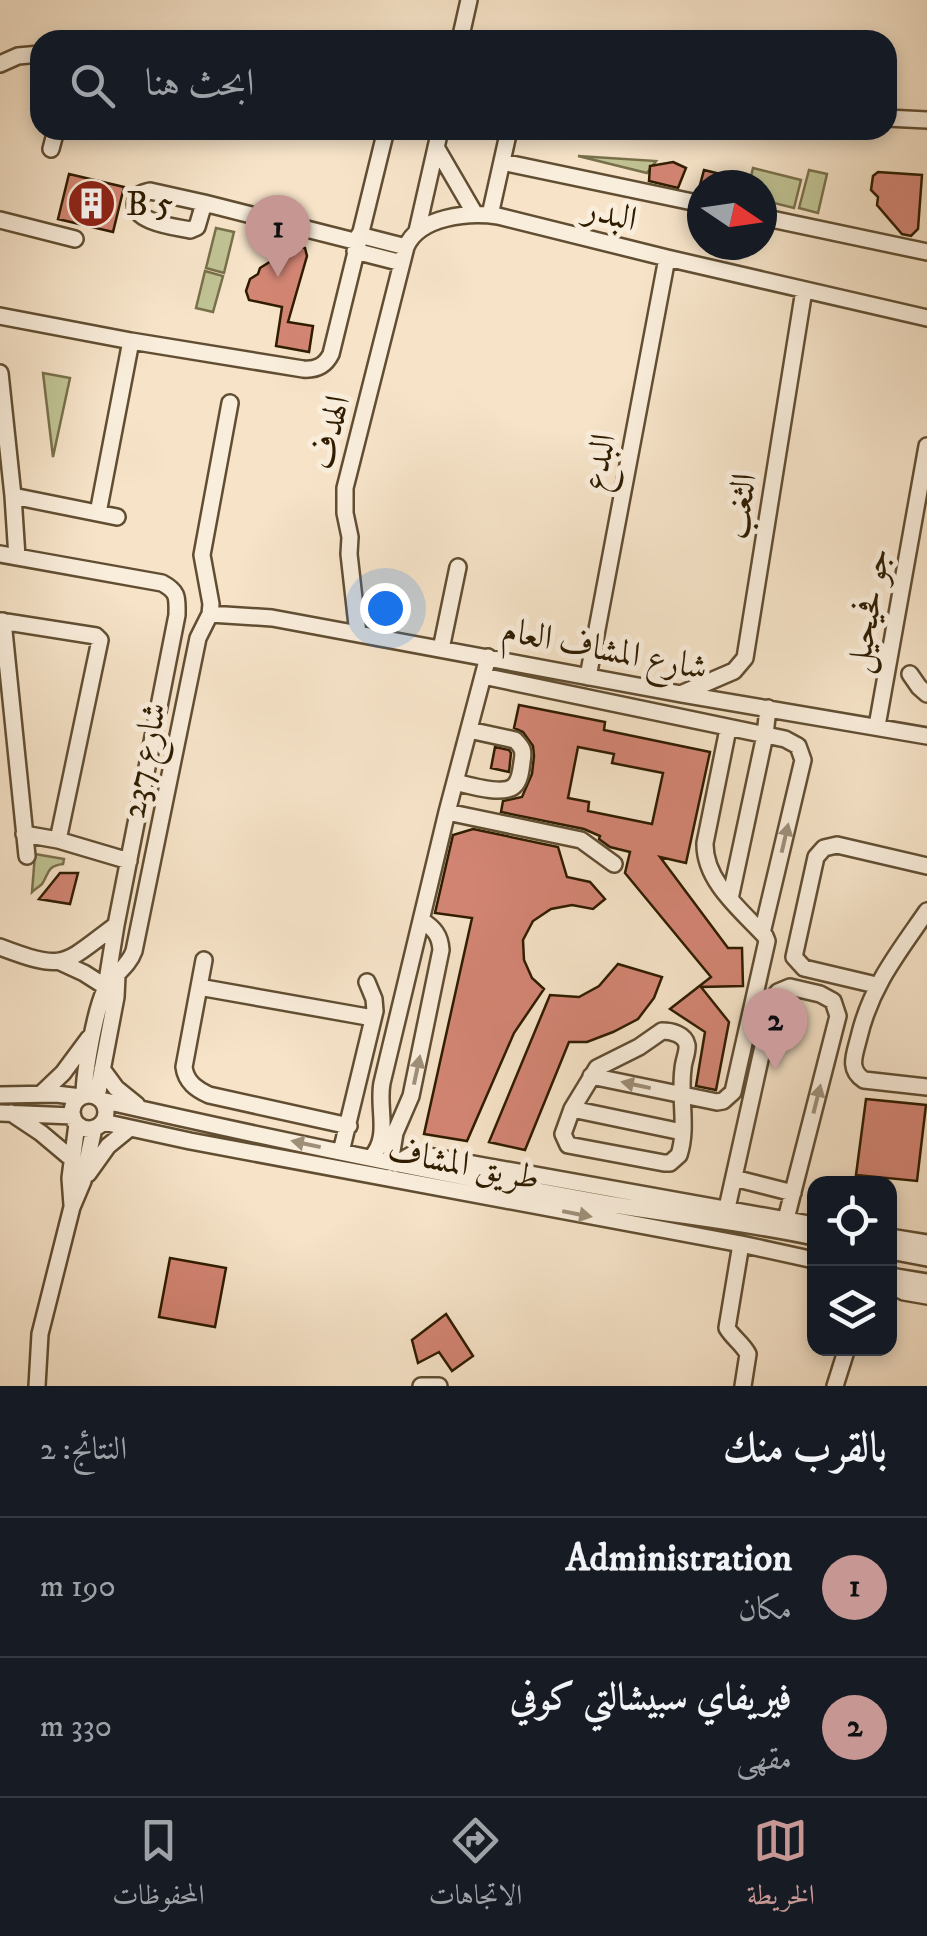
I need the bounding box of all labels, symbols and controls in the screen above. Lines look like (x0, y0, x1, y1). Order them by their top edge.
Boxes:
search box (30, 30, 897, 140)
icon: search (65, 58, 120, 113)
text: ابحث هنا (145, 60, 255, 108)
north arrow (687, 170, 777, 260)
building icon: B 5 (65, 177, 117, 229)
place label: B 5 (126, 183, 173, 227)
street label: البدر (577, 186, 641, 243)
pin: 1 (246, 194, 310, 277)
street label: الهدف (301, 391, 361, 474)
street label: البدع (573, 430, 632, 496)
street label: الثغب (714, 470, 768, 542)
street label: جو فحيحيل (836, 544, 903, 677)
your location (360, 583, 411, 634)
street label: شارع المشاف العام (497, 608, 711, 698)
street label: شارع 237 (112, 699, 183, 823)
one-way arrow (778, 822, 793, 853)
pin: 2 (742, 988, 808, 1070)
one-way arrow (409, 1054, 425, 1085)
one-way arrow (620, 1077, 651, 1092)
one-way arrow (810, 1083, 826, 1114)
street label: طريق المشاف (384, 1129, 543, 1201)
one-way arrow (290, 1136, 321, 1152)
map controls (807, 1176, 897, 1356)
button: locate (807, 1176, 897, 1266)
one-way arrow (561, 1207, 593, 1222)
button: layers (807, 1266, 897, 1356)
text: بالقرب منك (723, 1423, 887, 1475)
text: النتائج: 2 (40, 1430, 127, 1470)
text: Administration (565, 1535, 792, 1583)
text: 190 m (40, 1567, 116, 1607)
text: 1 (849, 1567, 860, 1607)
text: مكان (738, 1590, 792, 1630)
text: فيريفاي سبيشالتي كوفي (510, 1674, 792, 1722)
text: 330 m (40, 1707, 112, 1747)
text: 2 (847, 1707, 862, 1747)
text: مقهى (736, 1740, 792, 1780)
tab: المحفوظات (112, 1813, 204, 1922)
tab: الاتجاهات (429, 1813, 522, 1922)
tab: الخريطة (747, 1813, 815, 1922)

